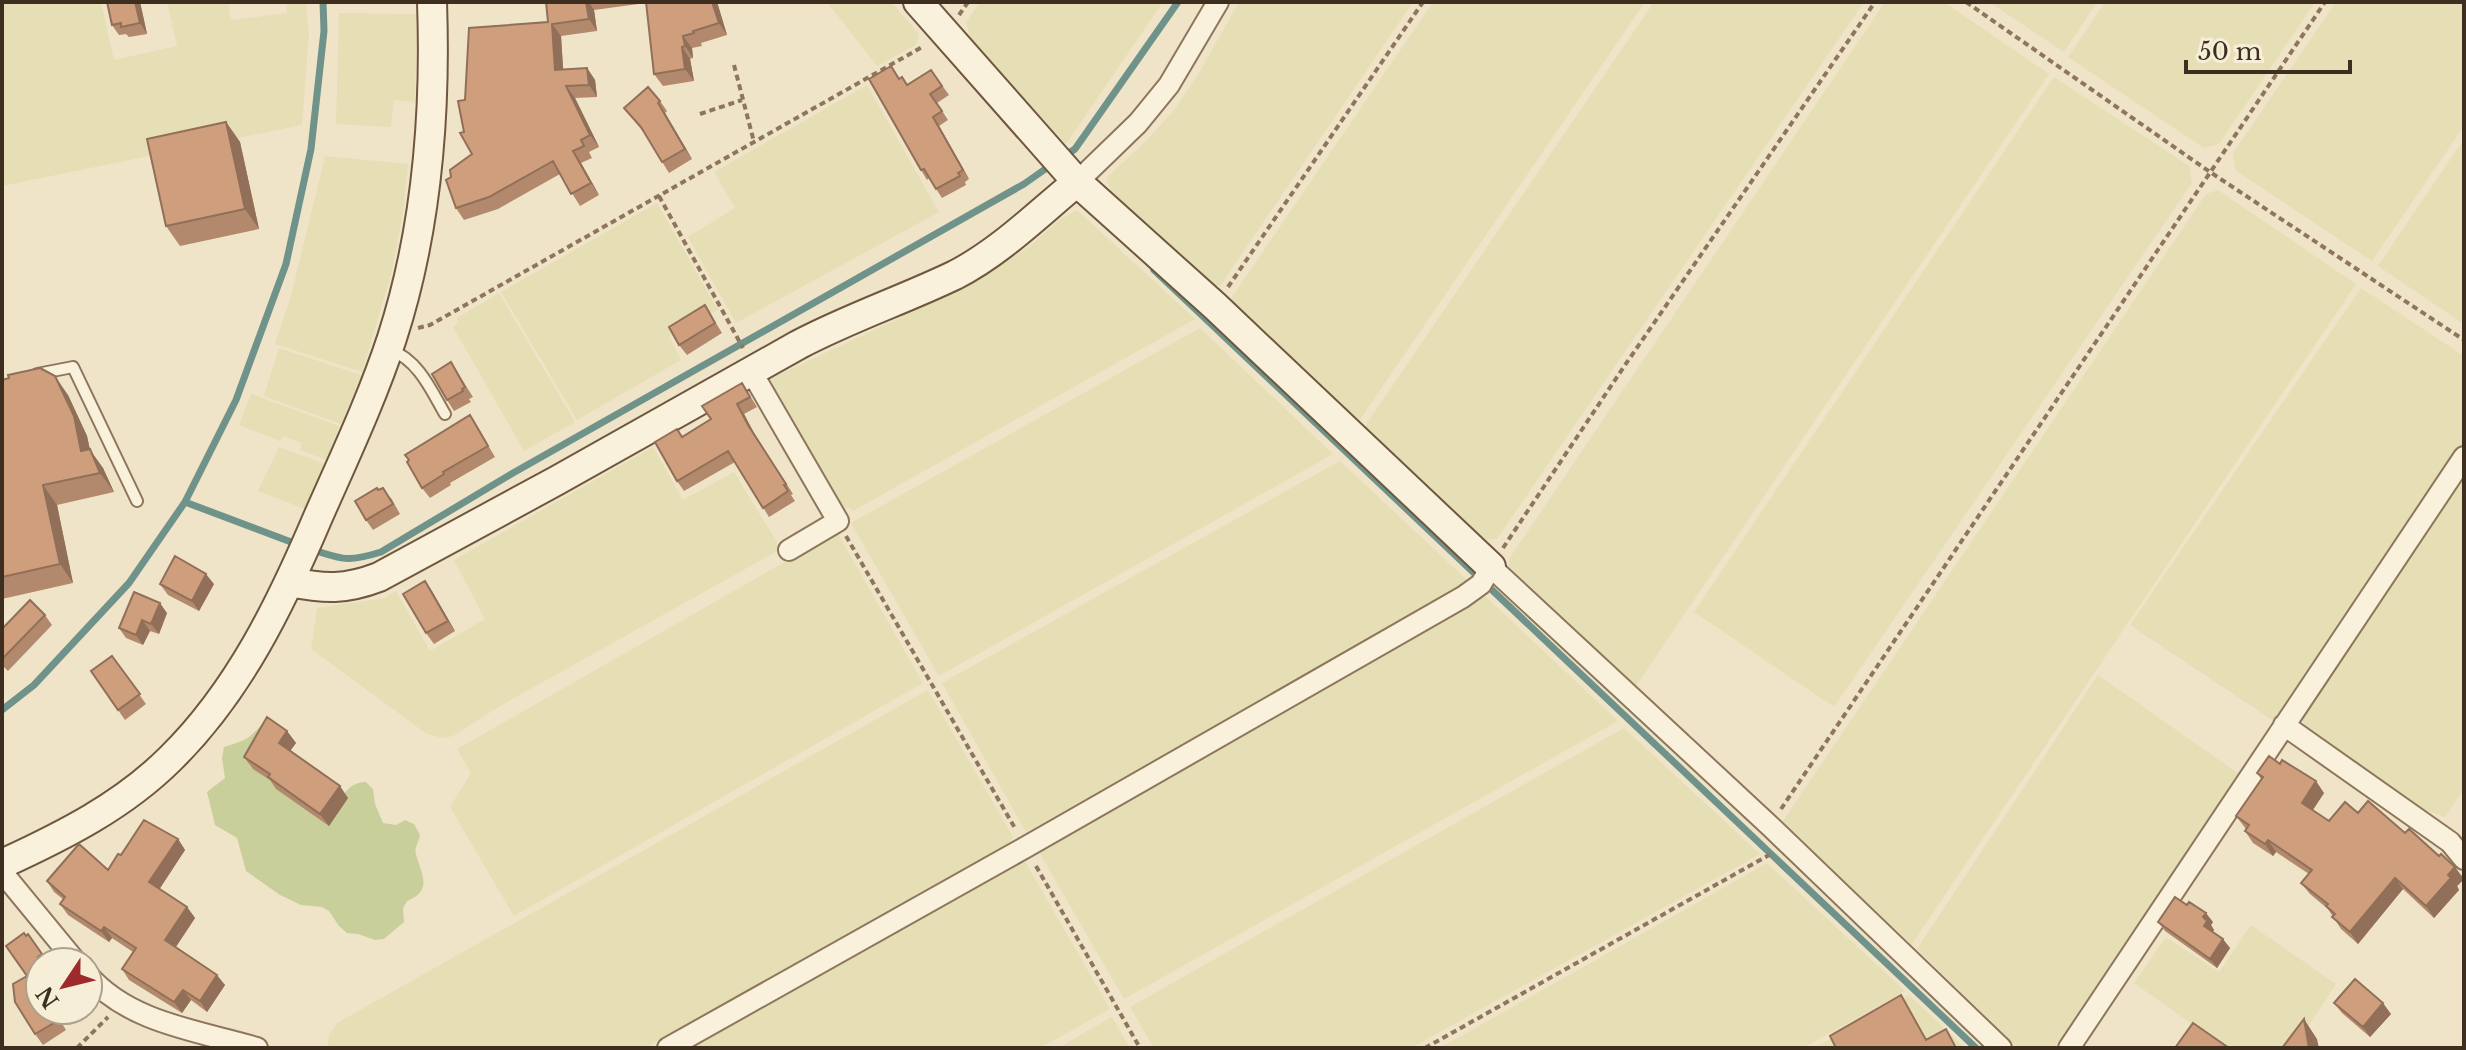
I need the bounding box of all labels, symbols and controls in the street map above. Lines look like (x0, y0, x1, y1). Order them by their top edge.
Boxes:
scale bar (2186, 24, 2350, 74)
text: 50 m (2198, 37, 2262, 66)
north arrow (24, 946, 104, 1026)
text: N (31, 981, 65, 1013)

